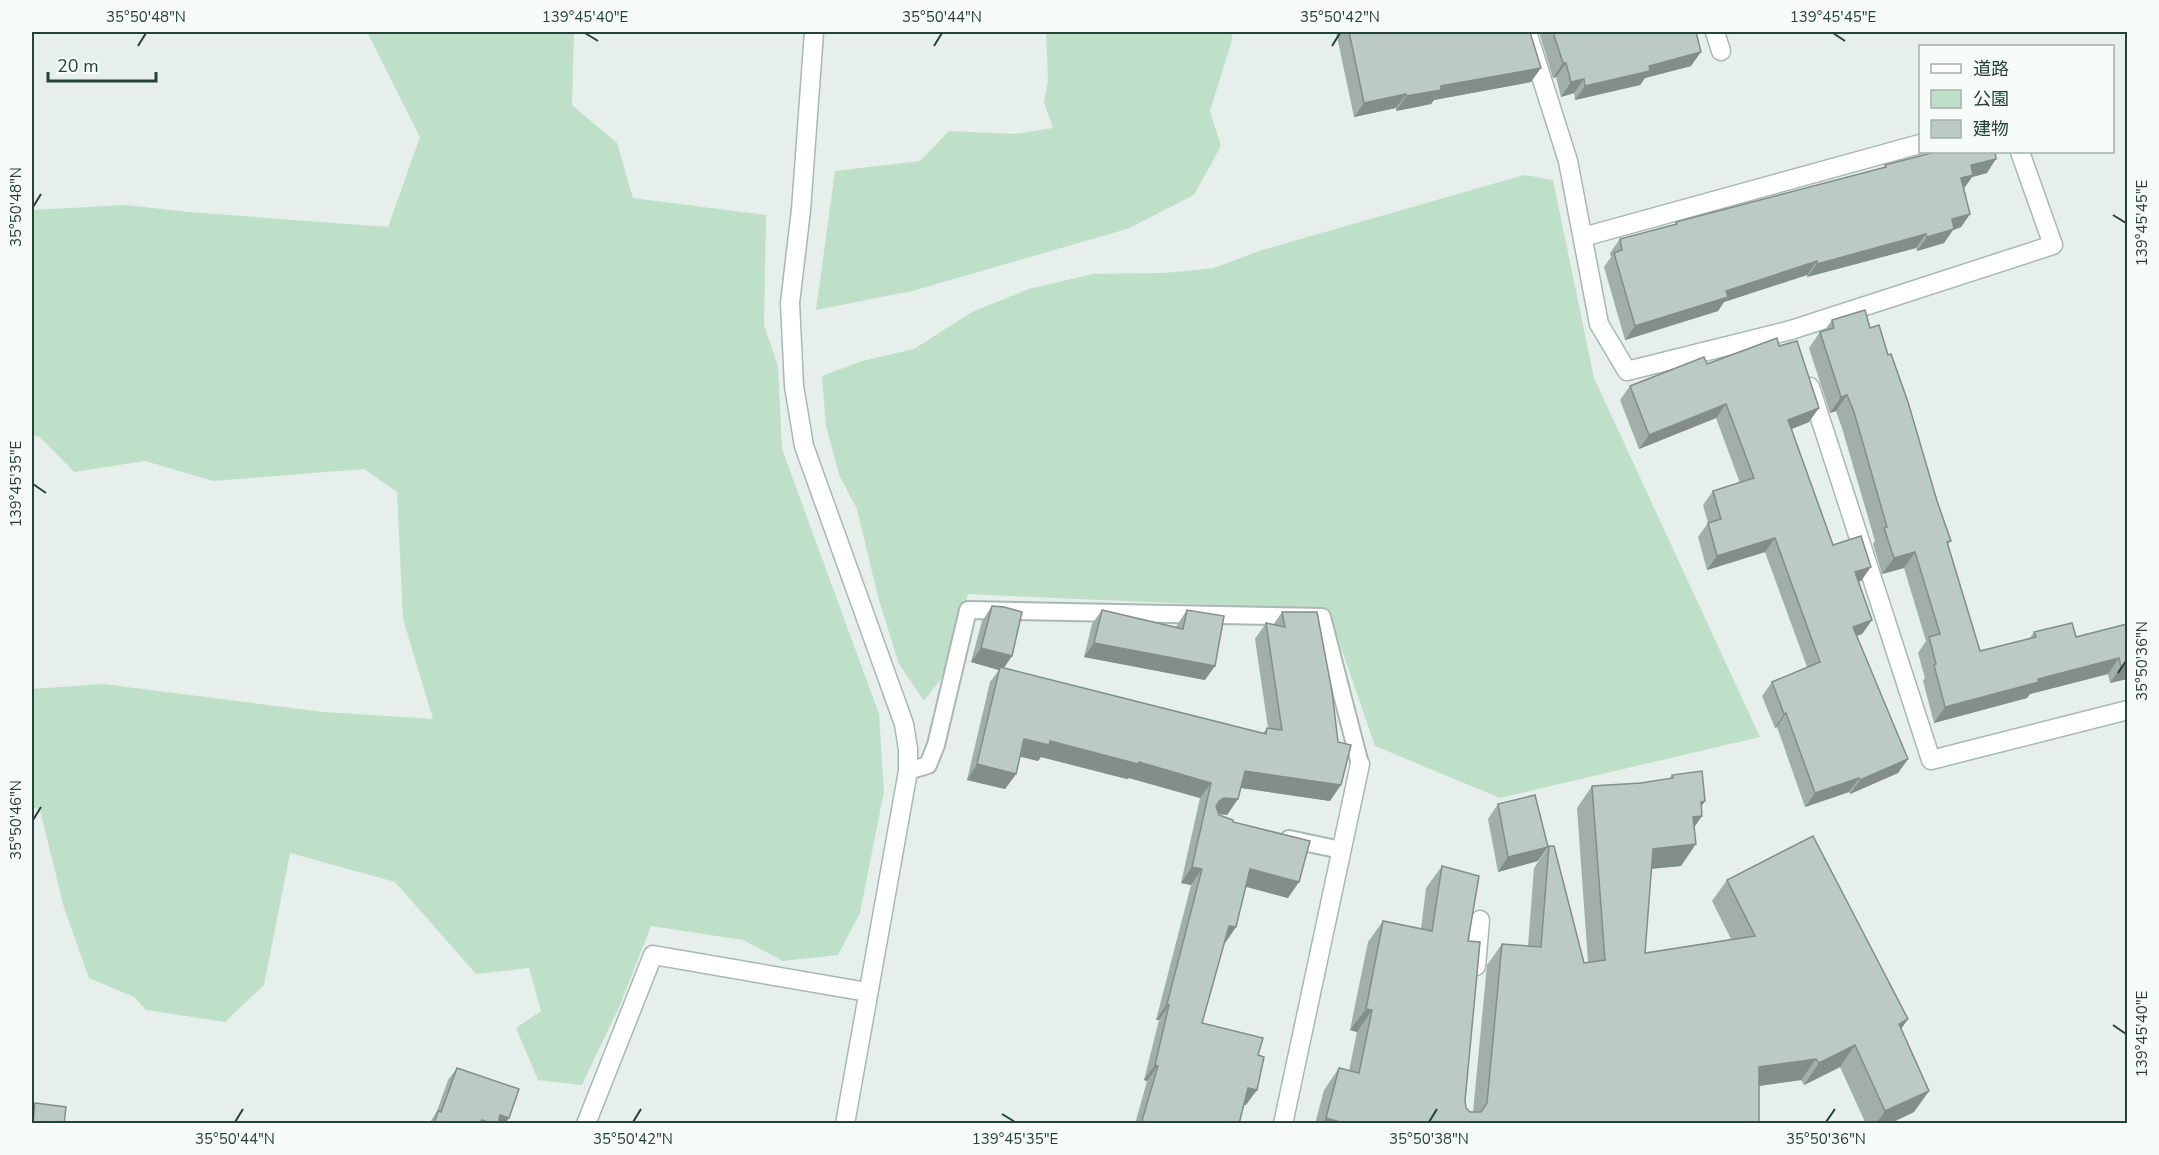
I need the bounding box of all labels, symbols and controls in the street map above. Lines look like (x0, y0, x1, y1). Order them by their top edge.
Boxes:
text: 35°50'48"N (106, 7, 186, 27)
text: 139°45'40"E (542, 7, 628, 27)
text: 35°50'44"N (902, 7, 982, 27)
text: 35°50'42"N (1300, 7, 1380, 27)
text: 139°45'45"E (1790, 7, 1876, 27)
scale bar (48, 45, 156, 83)
legend (1919, 45, 2114, 153)
text: 20 m (57, 54, 99, 78)
text: 道路 (1973, 57, 2009, 81)
text: 公園 (1973, 87, 2009, 111)
text: 建物 (1973, 117, 2009, 141)
text: 35°50'48"N (6, 167, 26, 247)
text: 139°45'45"E (2132, 180, 2152, 266)
text: 139°45'35"E (6, 441, 26, 527)
text: 35°50'36"N (2132, 621, 2152, 701)
text: 35°50'46"N (6, 780, 26, 860)
text: 139°45'40"E (2132, 991, 2152, 1077)
text: 35°50'44"N (195, 1129, 275, 1149)
text: 35°50'42"N (593, 1129, 673, 1149)
text: 139°45'35"E (972, 1129, 1058, 1149)
text: 35°50'38"N (1389, 1129, 1469, 1149)
text: 35°50'36"N (1786, 1129, 1866, 1149)

